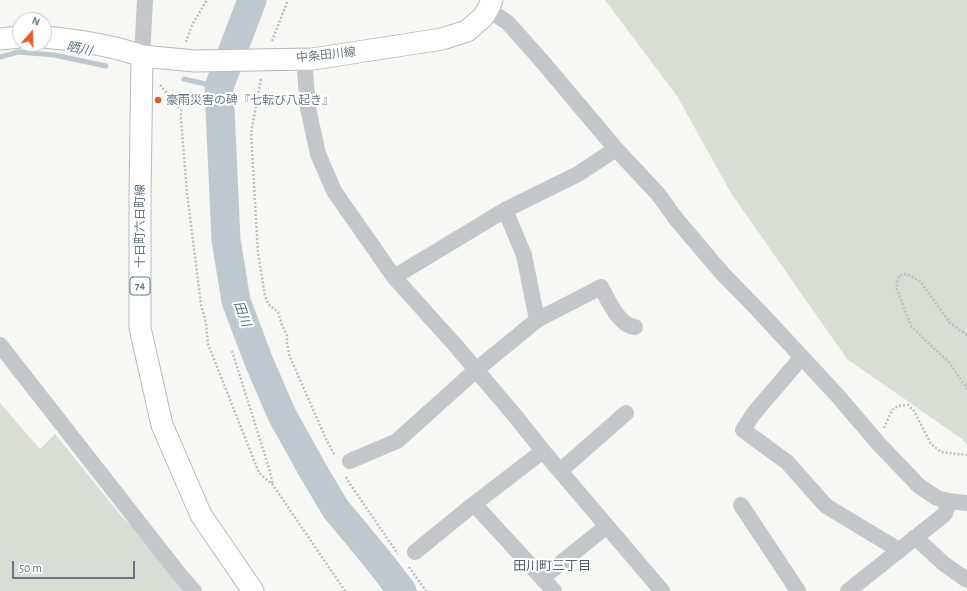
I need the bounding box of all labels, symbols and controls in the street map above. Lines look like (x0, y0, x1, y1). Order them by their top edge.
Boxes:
north arrow (12, 12, 52, 52)
text: N (30, 15, 41, 28)
water label: 晒川 (65, 39, 93, 59)
street label: 中条田川線 (295, 45, 357, 65)
place label: 豪雨災害の碑『七転び八起き』 (166, 93, 334, 107)
marker: 豪雨災害の碑『七転び八起き』 (153, 95, 163, 105)
street label: 十日町六日町線 (133, 184, 147, 268)
road number: 74 (130, 277, 150, 295)
water label: 田川 (230, 299, 254, 329)
scale bar (14, 553, 137, 579)
district label: 田川町三丁目 (513, 558, 591, 574)
text: 50 m (19, 562, 42, 574)

